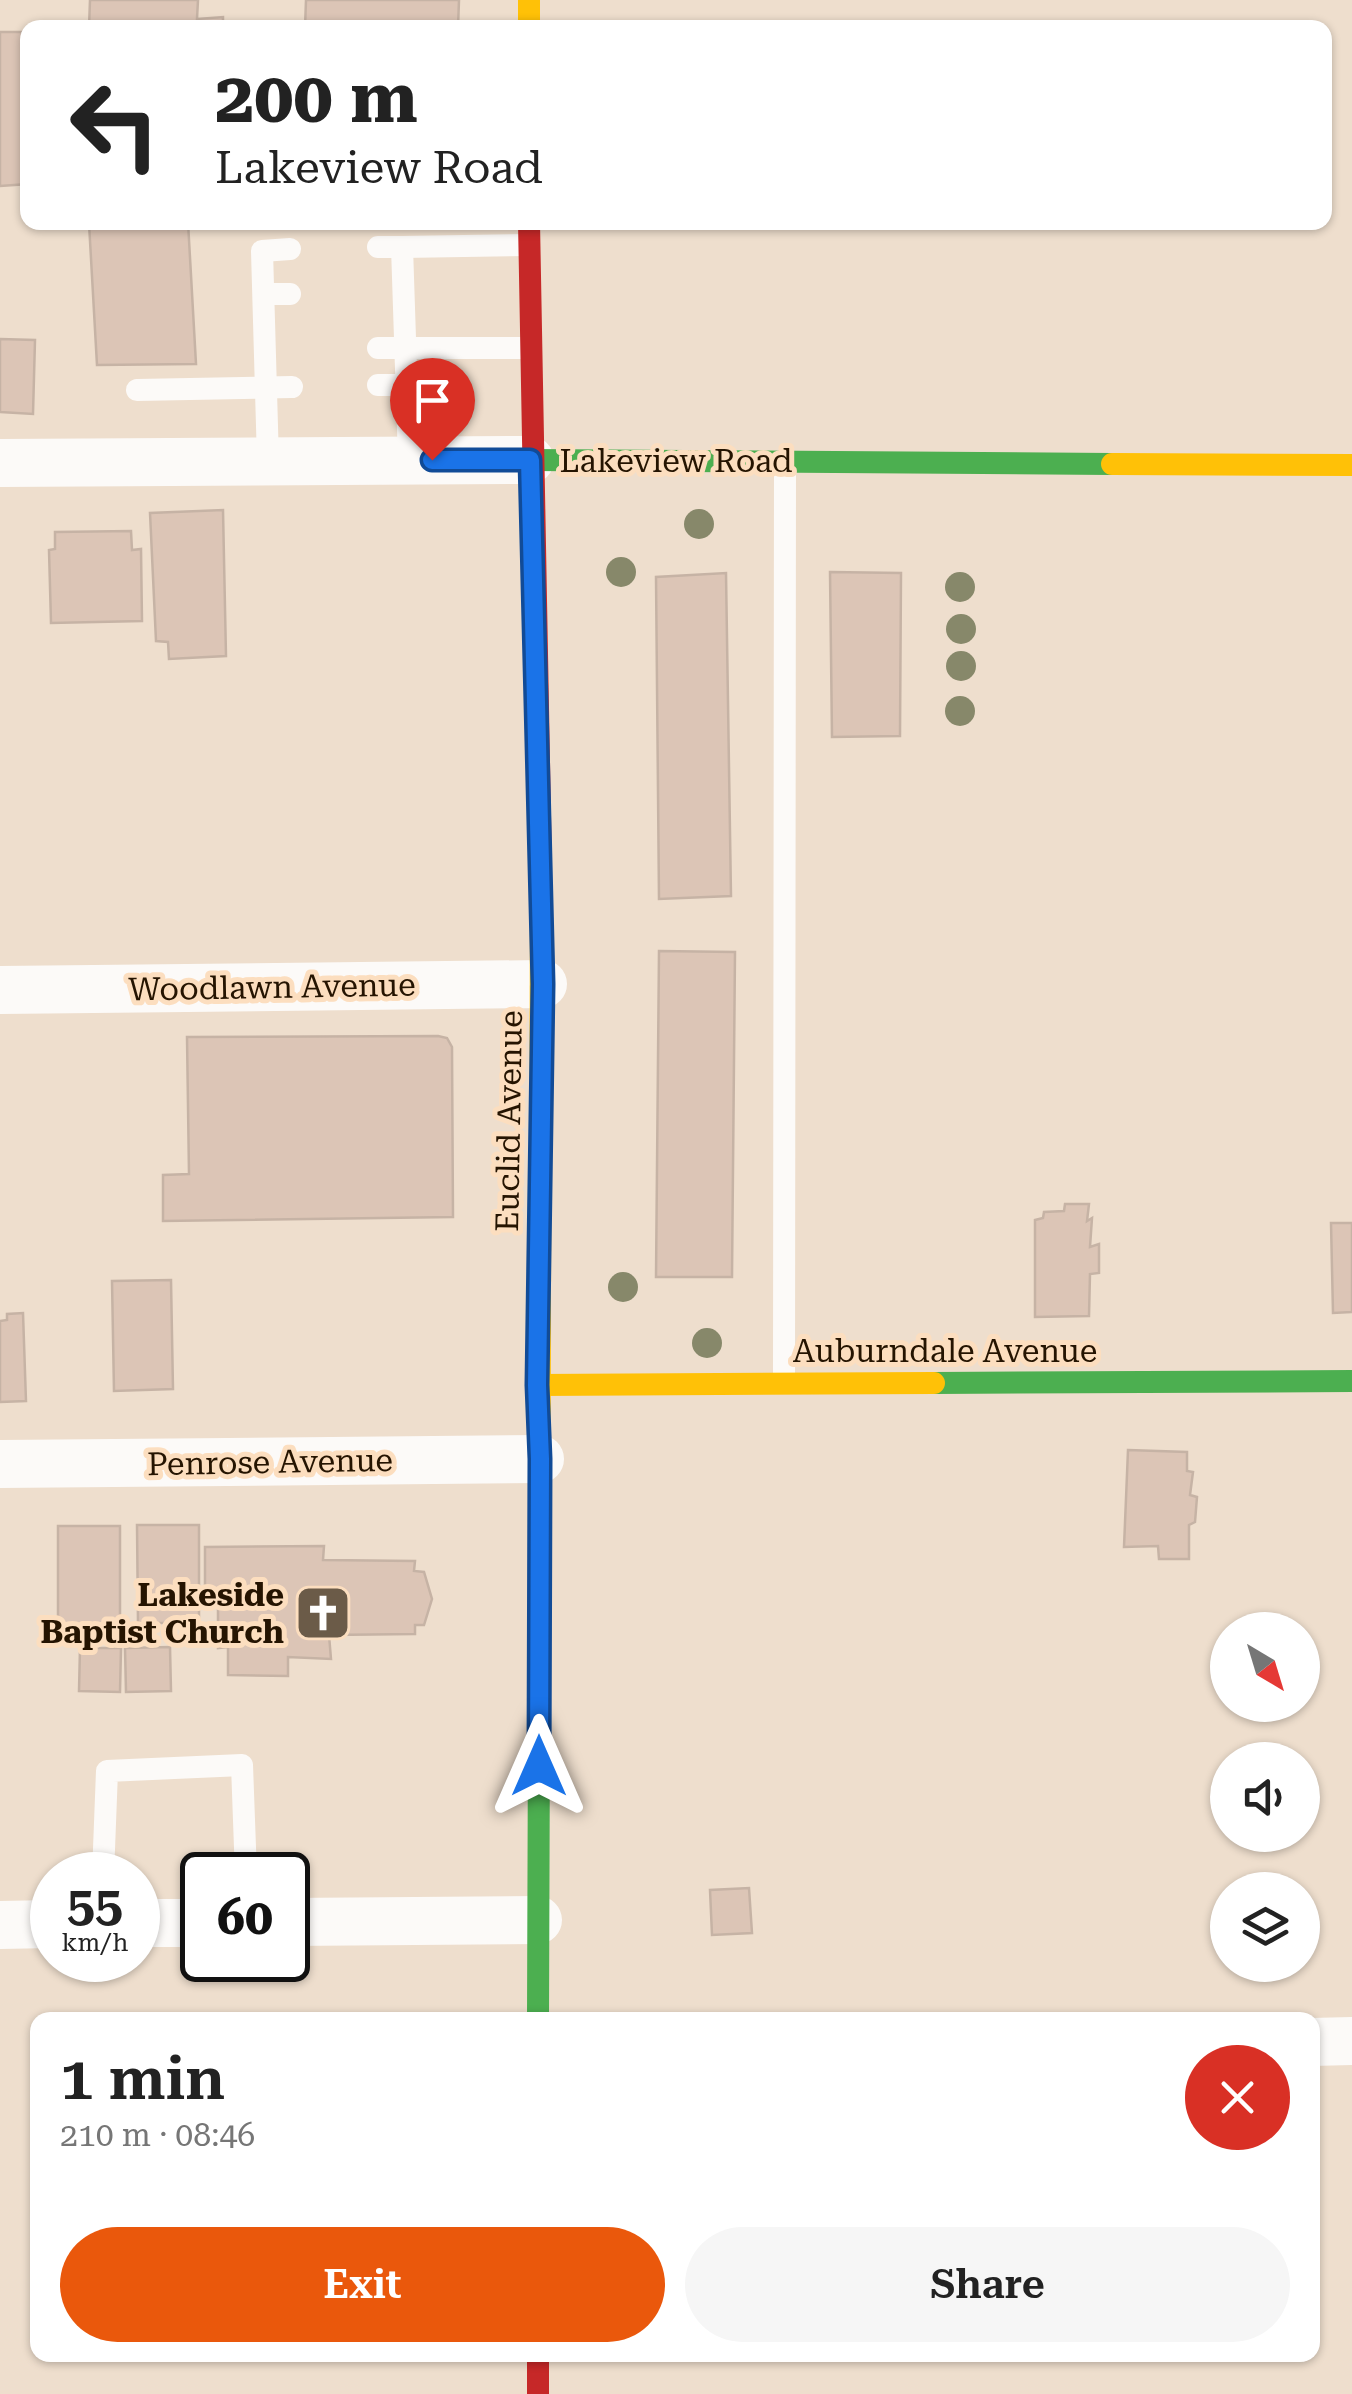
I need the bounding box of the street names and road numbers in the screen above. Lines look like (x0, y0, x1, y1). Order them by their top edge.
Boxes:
street label: Lakeview Road (559, 442, 793, 480)
street label: Woodlawn Avenue (128, 965, 416, 1009)
street label: Euclid Avenue (488, 1010, 530, 1232)
street label: Auburndale Avenue (793, 1332, 1097, 1370)
street label: Penrose Avenue (147, 1441, 393, 1483)

